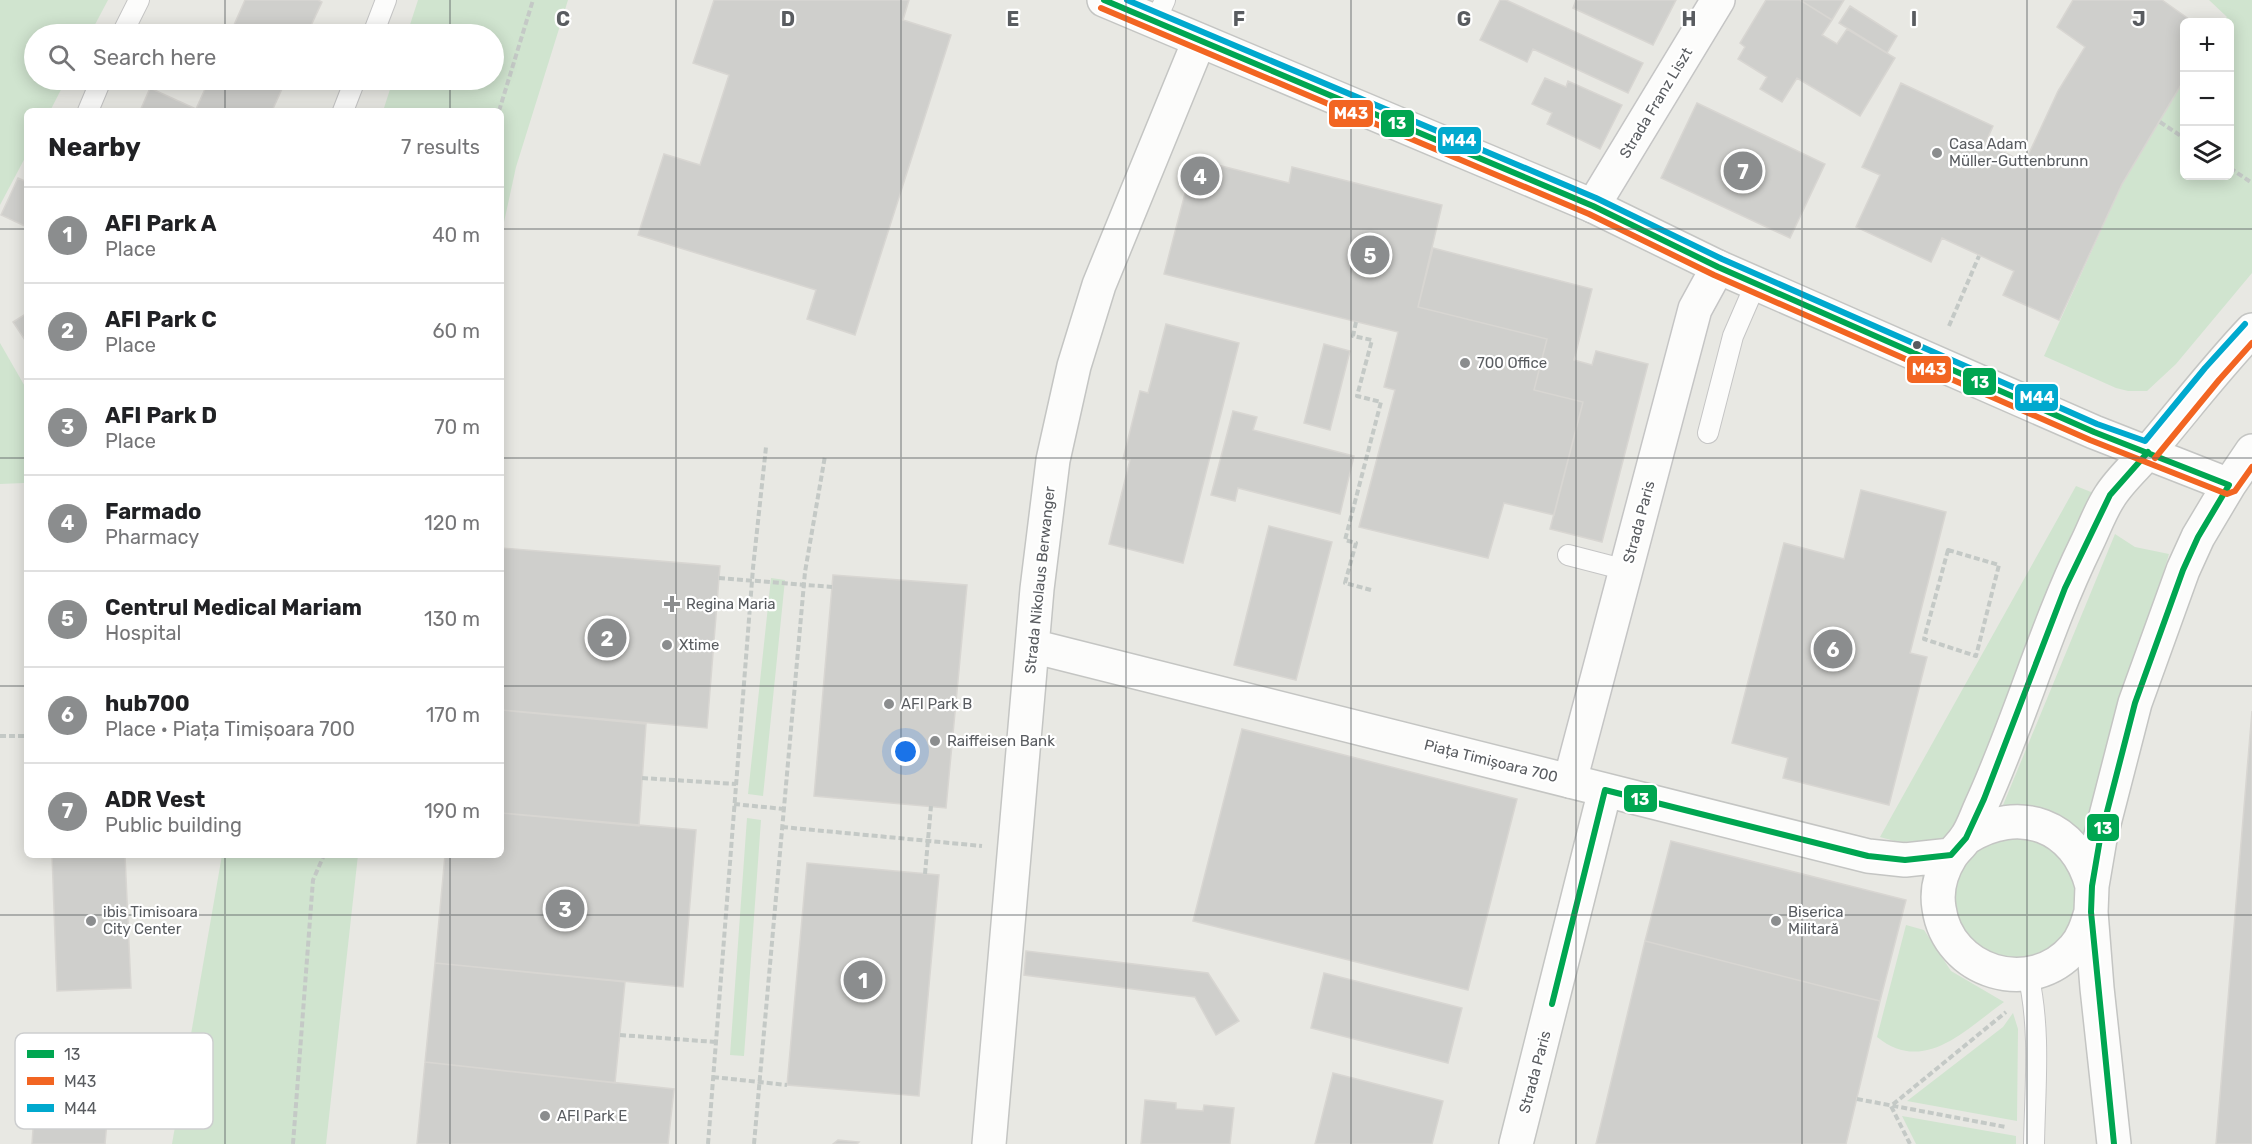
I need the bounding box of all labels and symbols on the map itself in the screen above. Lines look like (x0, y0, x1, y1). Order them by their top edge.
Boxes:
text: C (556, 7, 570, 31)
text: D (781, 7, 795, 31)
text: E (1007, 7, 1019, 31)
text: F (1233, 7, 1245, 31)
text: G (1457, 7, 1471, 31)
text: H (1682, 7, 1696, 31)
text: I (1911, 7, 1917, 31)
text: J (2132, 7, 2146, 31)
street label: Strada Franz Liszt (1616, 44, 1696, 162)
line badge: M43 (1328, 99, 1374, 128)
text: M43 (1334, 104, 1368, 123)
line badge: 13 (1380, 109, 1415, 138)
text: 13 (1388, 114, 1406, 133)
line badge: M44 (1437, 126, 1482, 155)
text: M44 (1441, 131, 1477, 150)
place label: Casa Adam Müller-Guttenbrunn (1949, 135, 2088, 170)
marker: Casa Adam Müller-Guttenbrunn (1930, 146, 1944, 160)
pin: 7 (1724, 148, 1762, 194)
pin: 4 (1180, 154, 1220, 198)
pin: 5 (1350, 232, 1390, 278)
unlabelled marker (1911, 339, 1923, 351)
place label: 700 Office (1477, 354, 1547, 372)
line badge: M43 (1906, 355, 1952, 384)
marker: 700 Office (1458, 356, 1472, 370)
text: M43 (1912, 360, 1946, 379)
line badge: 13 (1962, 367, 1997, 396)
text: 13 (1971, 373, 1989, 392)
line badge: M44 (2014, 383, 2059, 412)
text: M44 (2019, 388, 2055, 407)
street label: Strada Paris (1619, 478, 1659, 565)
street label: Strada Nikolaus Berwanger (1021, 485, 1059, 675)
marker: Regina Maria (663, 595, 681, 613)
place label: Regina Maria (686, 595, 776, 613)
pin: 2 (588, 616, 626, 660)
pin: 6 (1814, 626, 1852, 672)
place label: Xtime (679, 636, 719, 654)
marker: Xtime (660, 638, 674, 652)
place label: AFI Park B (901, 695, 972, 713)
marker: AFI Park B (882, 697, 896, 711)
place label: Raiffeisen Bank (947, 732, 1055, 750)
marker: Raiffeisen Bank (928, 734, 942, 748)
street label: Piața Timișoara 700 (1422, 736, 1560, 786)
your location (891, 737, 920, 766)
line badge: 13 (1623, 784, 1658, 813)
text: 13 (1631, 790, 1649, 809)
line badge: 13 (2086, 813, 2120, 842)
text: 13 (2094, 819, 2112, 838)
pin: 3 (546, 886, 584, 932)
place label: ibis Timisoara City Center (103, 903, 198, 938)
place label: Biserica Militară (1788, 903, 1844, 938)
marker: ibis Timisoara City Center (84, 914, 98, 928)
marker: Biserica Militară (1769, 914, 1783, 928)
pin: 1 (844, 958, 882, 1002)
street label: Strada Paris (1515, 1028, 1555, 1115)
legend (15, 1033, 213, 1129)
text: 13 (64, 1045, 80, 1064)
text: M43 (64, 1072, 96, 1091)
text: M44 (64, 1099, 97, 1118)
place label: AFI Park E (557, 1107, 627, 1125)
marker: AFI Park E (538, 1109, 552, 1123)

